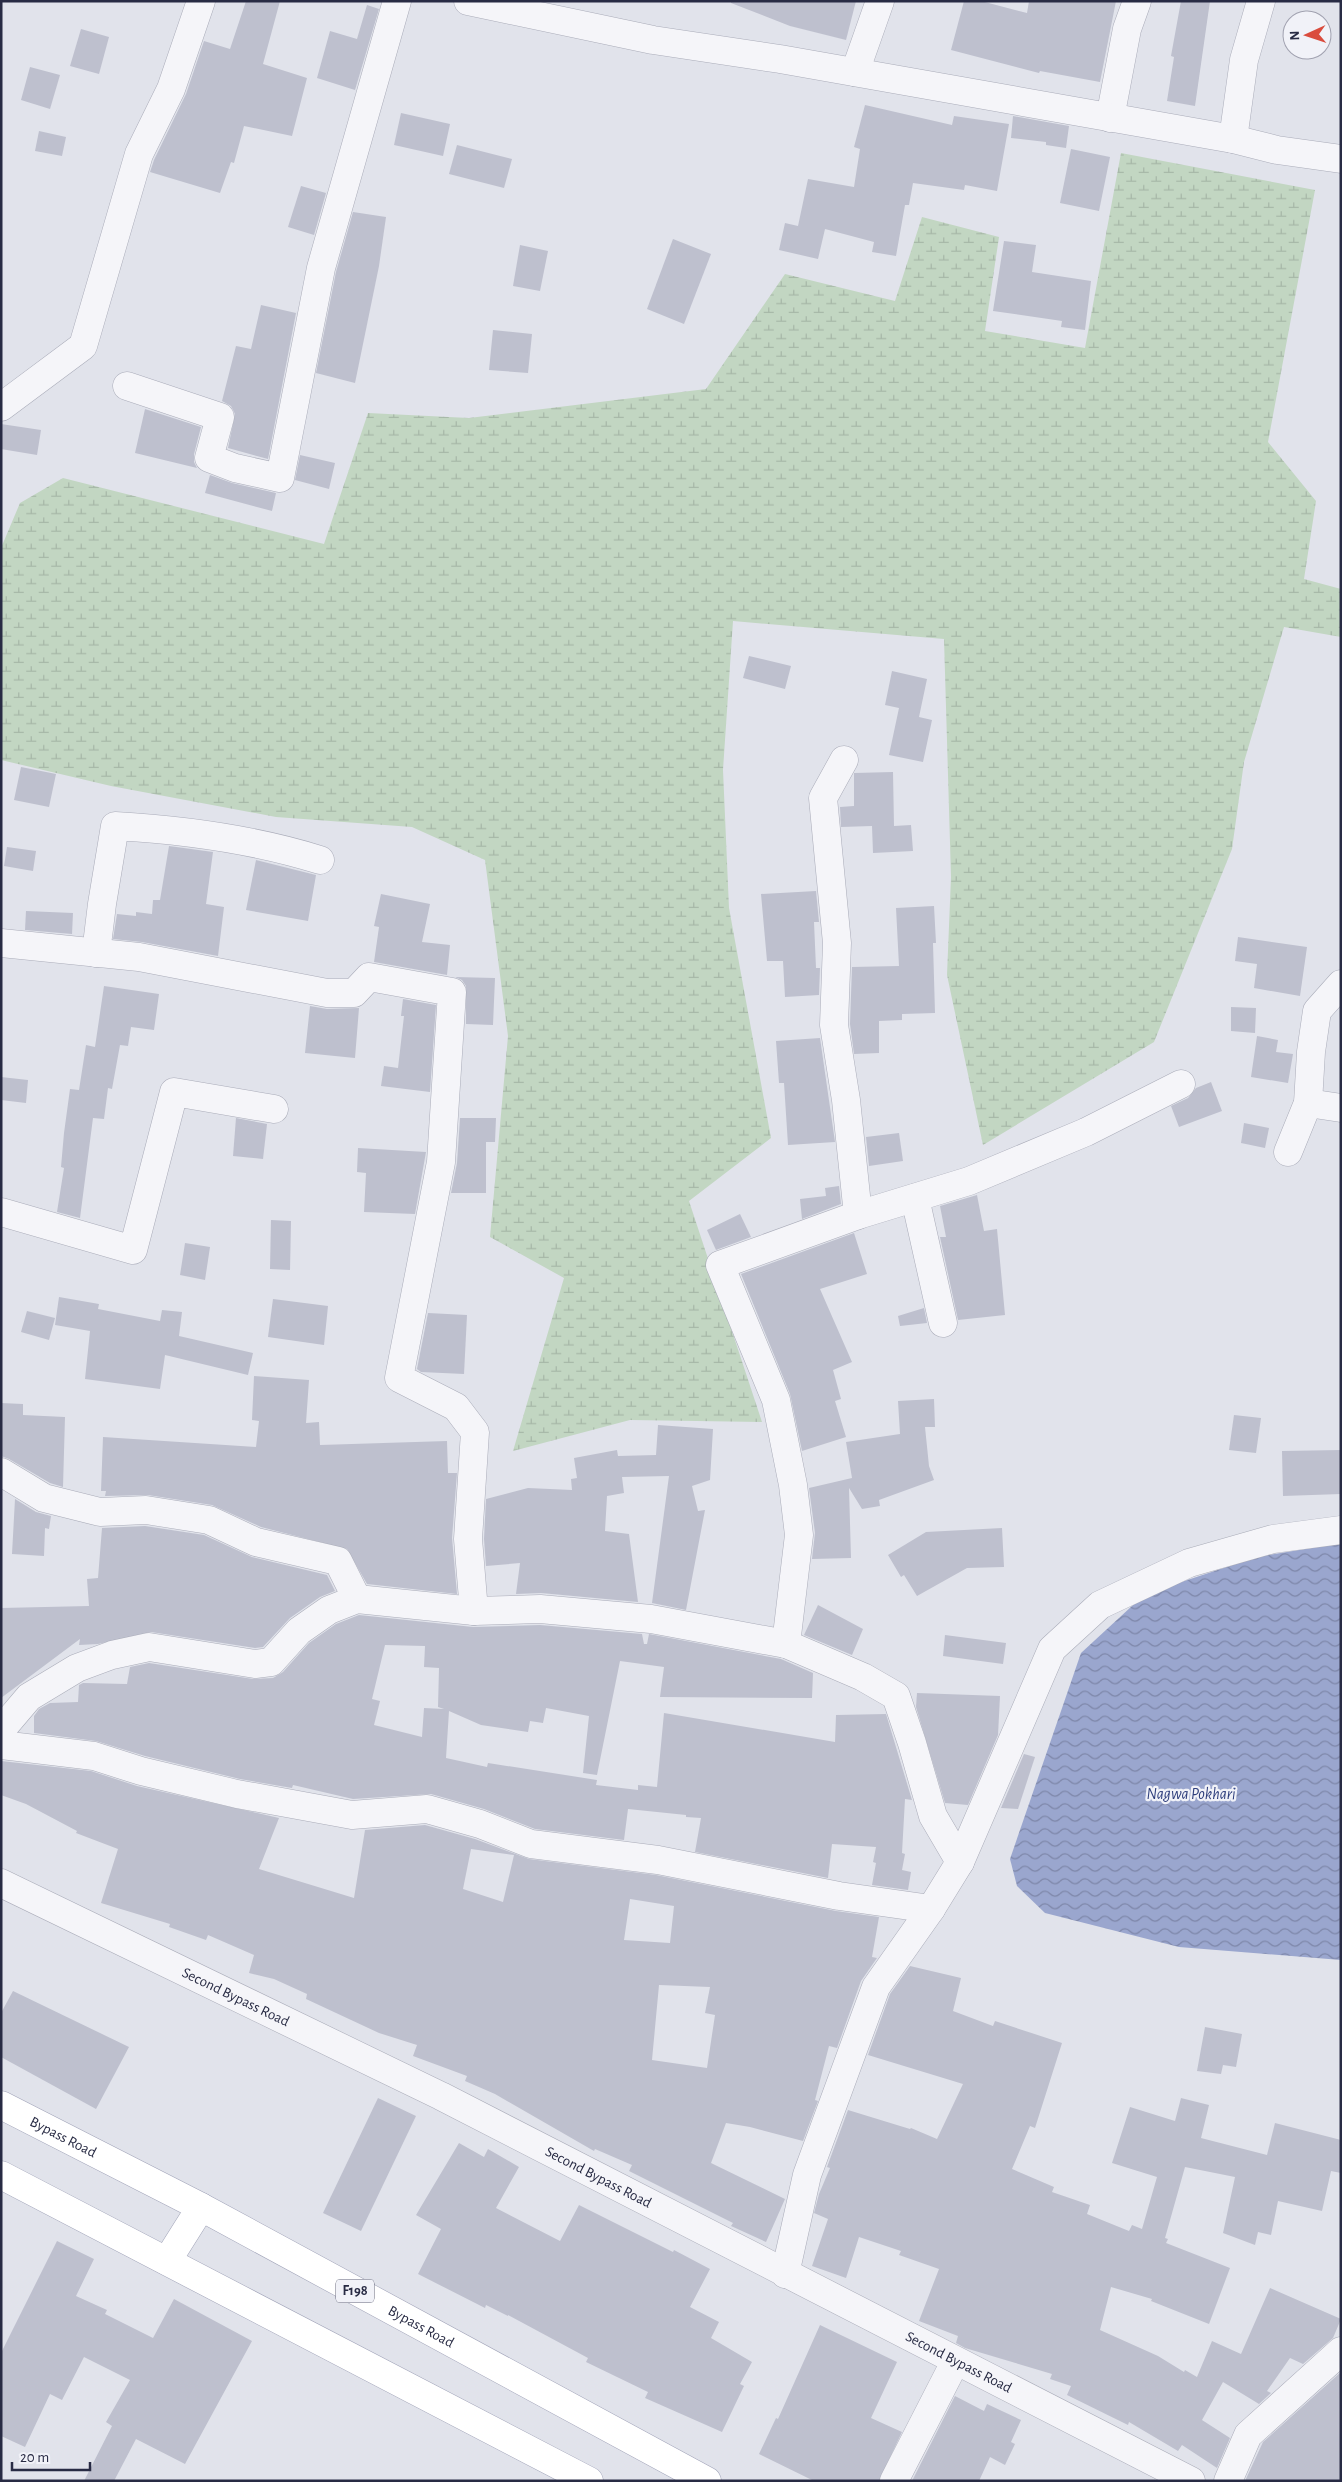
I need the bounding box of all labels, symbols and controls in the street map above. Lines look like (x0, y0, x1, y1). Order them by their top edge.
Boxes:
north arrow (1282, 10, 1332, 60)
text: N (1288, 30, 1302, 41)
water label: Nagwa Pokhari (1147, 1786, 1236, 1802)
street label: Second Bypass Road (180, 1964, 292, 2029)
street label: Bypass Road (28, 2114, 99, 2160)
street label: Second Bypass Road (543, 2143, 654, 2210)
road number: F198 (336, 2280, 374, 2302)
street label: Bypass Road (386, 2302, 457, 2350)
street label: Second Bypass Road (903, 2328, 1015, 2395)
scale bar (12, 2440, 90, 2472)
text: 20 m (20, 2450, 49, 2465)

